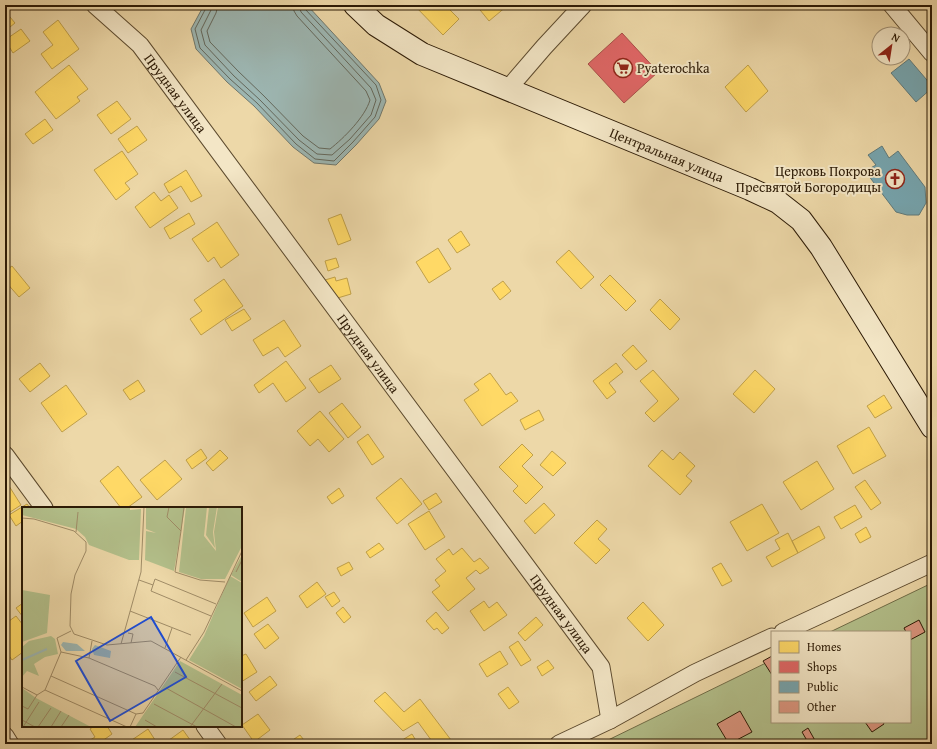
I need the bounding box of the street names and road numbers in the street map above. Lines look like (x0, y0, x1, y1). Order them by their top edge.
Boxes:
street label: Прудная улица (140, 49, 212, 137)
street label: Центральная улица (607, 122, 727, 187)
street label: Прудная улица (332, 310, 405, 397)
street label: Прудная улица (525, 570, 598, 658)

